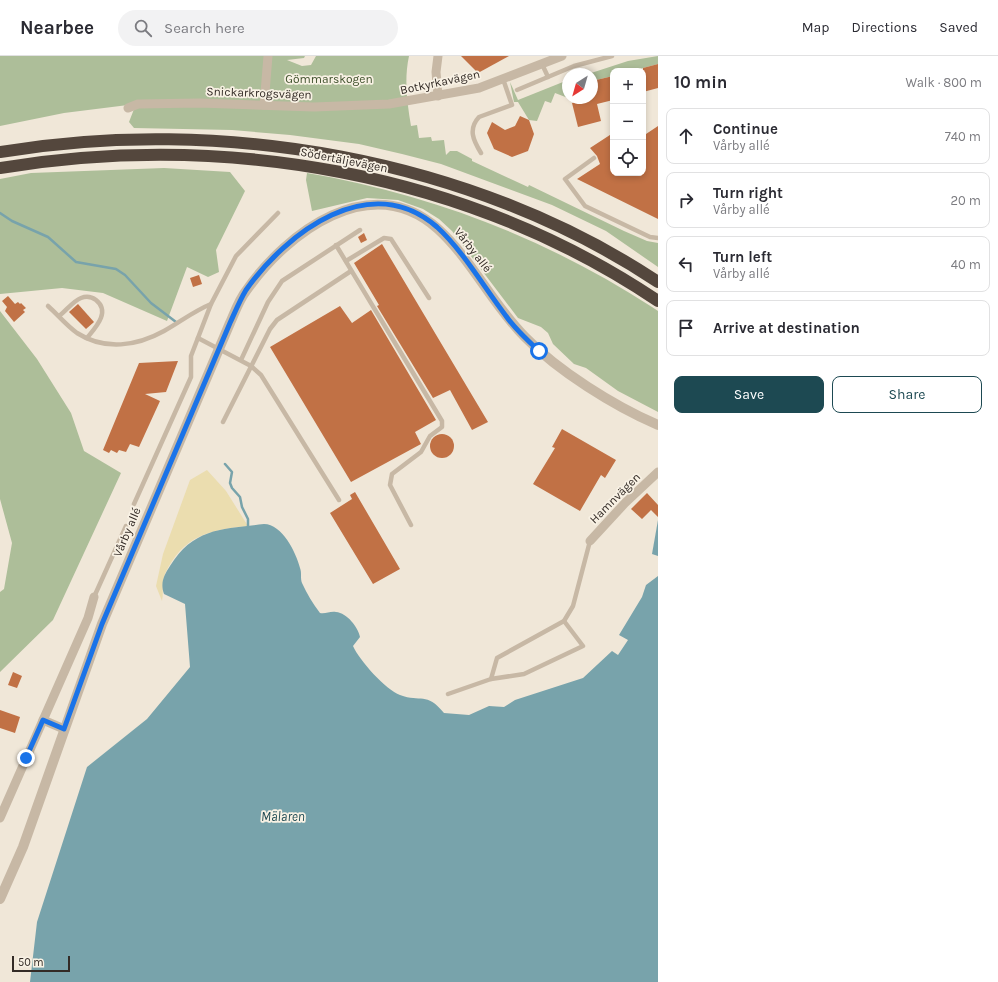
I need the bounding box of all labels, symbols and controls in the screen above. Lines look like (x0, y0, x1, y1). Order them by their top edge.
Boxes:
search box (118, 10, 398, 46)
text: Nearbee (20, 17, 94, 39)
icon: search (132, 17, 154, 39)
text: Search here (164, 19, 245, 37)
text: Map (802, 19, 830, 36)
text: Directions (852, 19, 917, 36)
text: Saved (939, 19, 978, 36)
street label: Botkyrkavägen (399, 67, 481, 97)
north arrow (562, 68, 598, 104)
map controls (610, 68, 646, 176)
button: + (610, 68, 646, 104)
park label: Gömmarskogen (285, 72, 373, 86)
text: 10 min (674, 72, 727, 92)
text: Walk · 800 m (906, 75, 982, 90)
street label: Snickarkrogsvägen (206, 84, 312, 102)
button: − (610, 104, 646, 140)
text: Continue (713, 120, 778, 138)
icon: ahead (675, 125, 697, 147)
text: 740 m (945, 129, 981, 144)
text: Vårby allé (713, 138, 770, 153)
button: locate (610, 140, 646, 176)
street label: Södertäljevägen (299, 145, 389, 175)
text: Turn right (713, 184, 783, 202)
icon: right (675, 189, 697, 211)
text: 20 m (951, 193, 981, 208)
text: Vårby allé (713, 202, 770, 217)
street label: Vårby allé (451, 225, 495, 275)
text: Turn left (713, 248, 772, 266)
icon: left (675, 253, 697, 275)
text: 40 m (951, 257, 981, 272)
text: Vårby allé (713, 266, 770, 281)
icon: arrive (675, 317, 697, 339)
text: Arrive at destination (713, 319, 860, 337)
route start (530, 342, 548, 360)
button: Save (674, 376, 824, 413)
button: Share (832, 376, 982, 413)
street label: Hamnvägen (587, 470, 643, 526)
street label: Vårby allé (110, 505, 144, 559)
route end (17, 749, 35, 767)
water label: Mälaren (261, 809, 305, 824)
scale bar (12, 954, 70, 973)
text: 50 m (18, 956, 44, 969)

